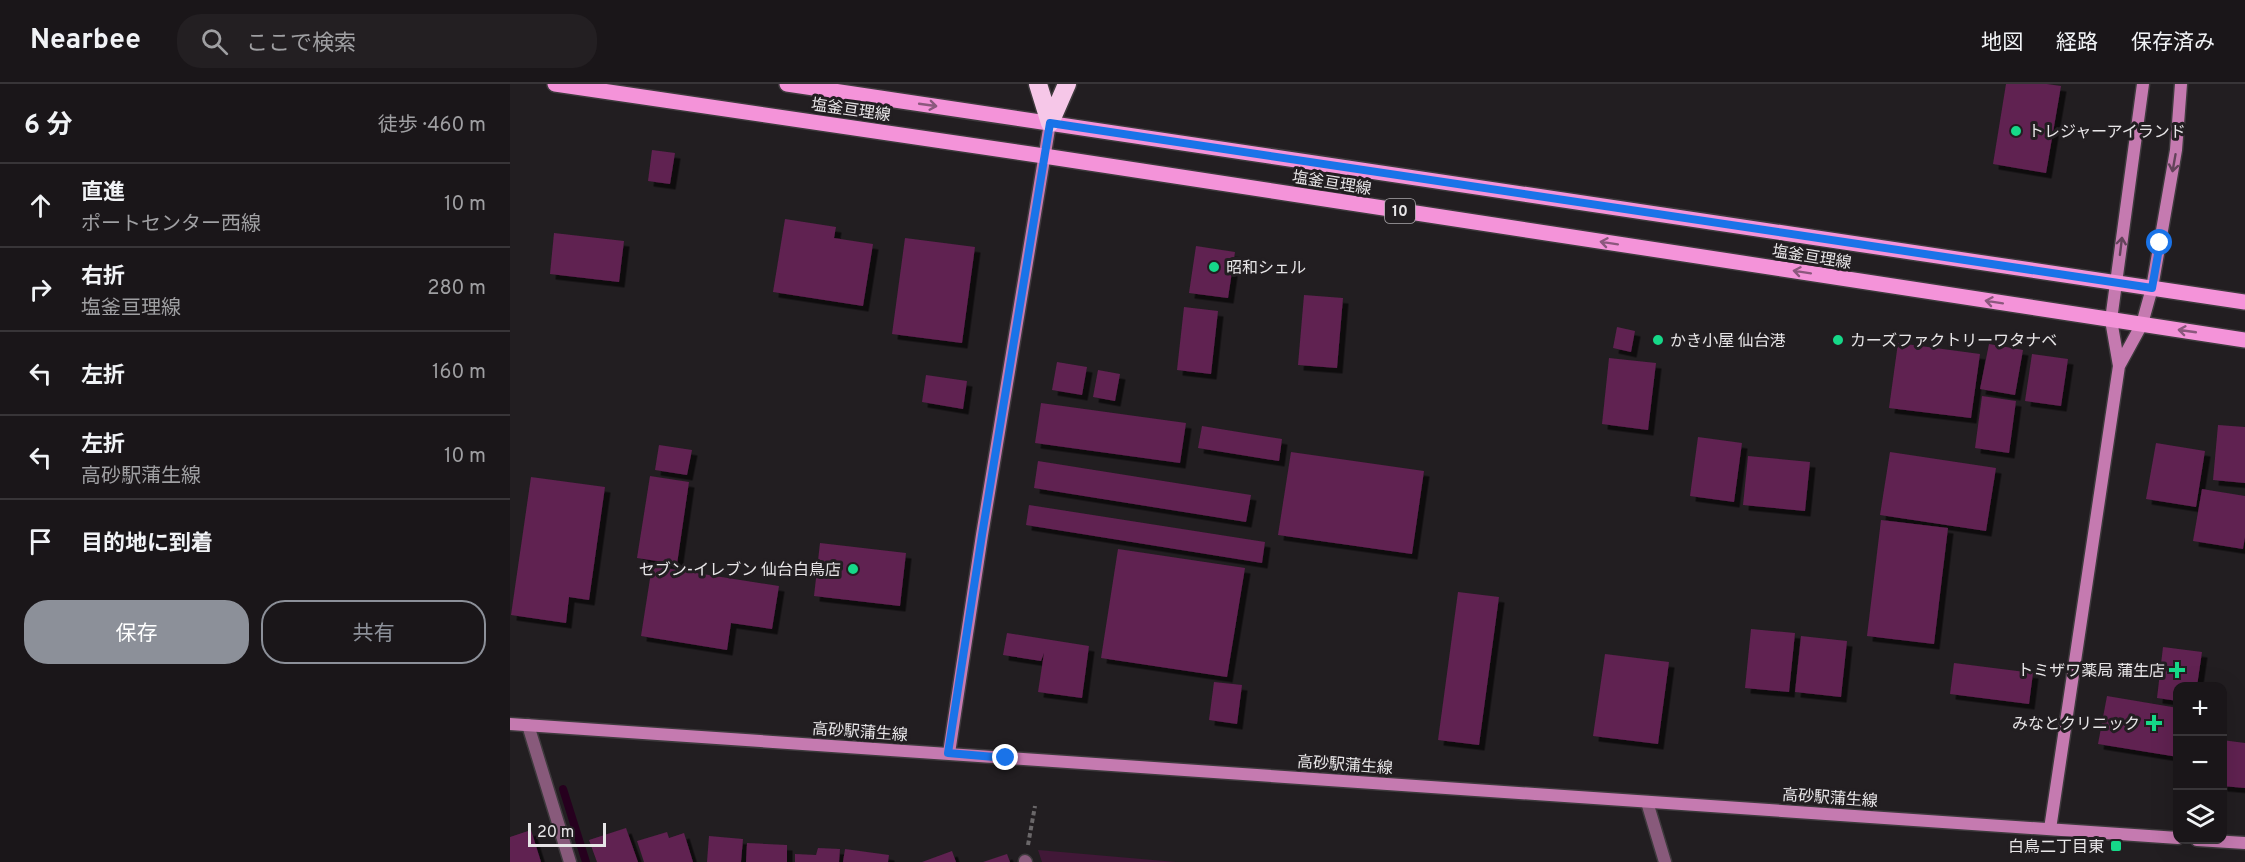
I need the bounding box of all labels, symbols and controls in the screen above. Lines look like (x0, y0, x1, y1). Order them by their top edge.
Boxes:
search box (177, 14, 597, 68)
text: Nearbee (30, 23, 141, 59)
icon: search (198, 25, 231, 58)
text: 地図 (1981, 30, 2023, 57)
text: 経路 (2056, 30, 2098, 57)
text: 保存済み (2131, 30, 2215, 57)
text: ここで検索 (246, 31, 356, 58)
street label: 塩釜亘理線 (810, 96, 892, 126)
one-way arrow (918, 99, 937, 110)
text: 6 分 (24, 110, 72, 143)
text: 徒歩 · 460 m (378, 113, 486, 139)
place label: トレジャーアイランド (2028, 123, 2186, 143)
marker: トレジャーアイランド (2009, 124, 2023, 138)
one-way arrow (2168, 153, 2179, 172)
street label: 塩釜亘理線 (1291, 168, 1373, 200)
text: 直進 (81, 180, 125, 207)
icon: ahead (24, 189, 57, 222)
text: 10 m (444, 192, 486, 218)
road number: 10 (1385, 199, 1415, 223)
text: ポートセンター西線 (81, 212, 261, 238)
route start (2146, 229, 2172, 255)
one-way arrow (1599, 237, 1619, 248)
one-way arrow (2115, 237, 2126, 256)
street label: 塩釜亘理線 (1771, 242, 1853, 274)
place label: 昭和シェル (1226, 259, 1306, 279)
marker: 昭和シェル (1207, 260, 1221, 274)
text: 右折 (81, 264, 125, 291)
one-way arrow (1792, 267, 1812, 278)
icon: right (24, 273, 57, 306)
text: 280 m (427, 276, 486, 302)
text: 塩釜亘理線 (81, 296, 181, 322)
one-way arrow (1985, 296, 2005, 307)
one-way arrow (2178, 325, 2198, 336)
place label: かき小屋 仙台港 (1670, 332, 1786, 352)
place label: カーズファクトリーワタナベ (1850, 332, 2057, 352)
marker: かき小屋 仙台港 (1651, 333, 1665, 347)
marker: カーズファクトリーワタナベ (1831, 333, 1845, 347)
icon: left (24, 357, 57, 390)
text: 160 m (432, 360, 486, 386)
text: 左折 (81, 363, 125, 390)
text: 左折 (81, 432, 125, 459)
icon: left (24, 441, 57, 474)
text: 10 m (444, 444, 486, 470)
text: 高砂駅蒲生線 (81, 464, 201, 490)
icon: arrive (24, 525, 57, 558)
text: 目的地に到着 (81, 531, 213, 558)
place label: セブン-イレブン 仙台白鳥店 (639, 561, 841, 581)
marker: セブン-イレブン 仙台白鳥店 (846, 562, 860, 576)
button: 保存 (24, 600, 249, 664)
button: 共有 (261, 600, 486, 664)
place label: トミザワ薬局 蒲生店 (2017, 662, 2165, 682)
marker: トミザワ薬局 蒲生店 (2170, 663, 2184, 677)
map controls (2173, 682, 2227, 844)
button: + (2173, 682, 2227, 736)
marker: みなとクリニック (2145, 714, 2163, 732)
place label: みなとクリニック (2012, 715, 2140, 735)
street label: 高砂駅蒲生線 (811, 720, 908, 746)
button: − (2173, 736, 2227, 790)
route end (992, 744, 1018, 770)
street label: 高砂駅蒲生線 (1296, 753, 1393, 779)
street label: 高砂駅蒲生線 (1781, 786, 1878, 812)
button: layers (2173, 790, 2227, 844)
scale bar (528, 820, 606, 848)
text: 20 m (537, 823, 574, 843)
place label: 白鳥二丁目東 (2008, 838, 2104, 858)
marker: 白鳥二丁目東 (2109, 839, 2123, 853)

